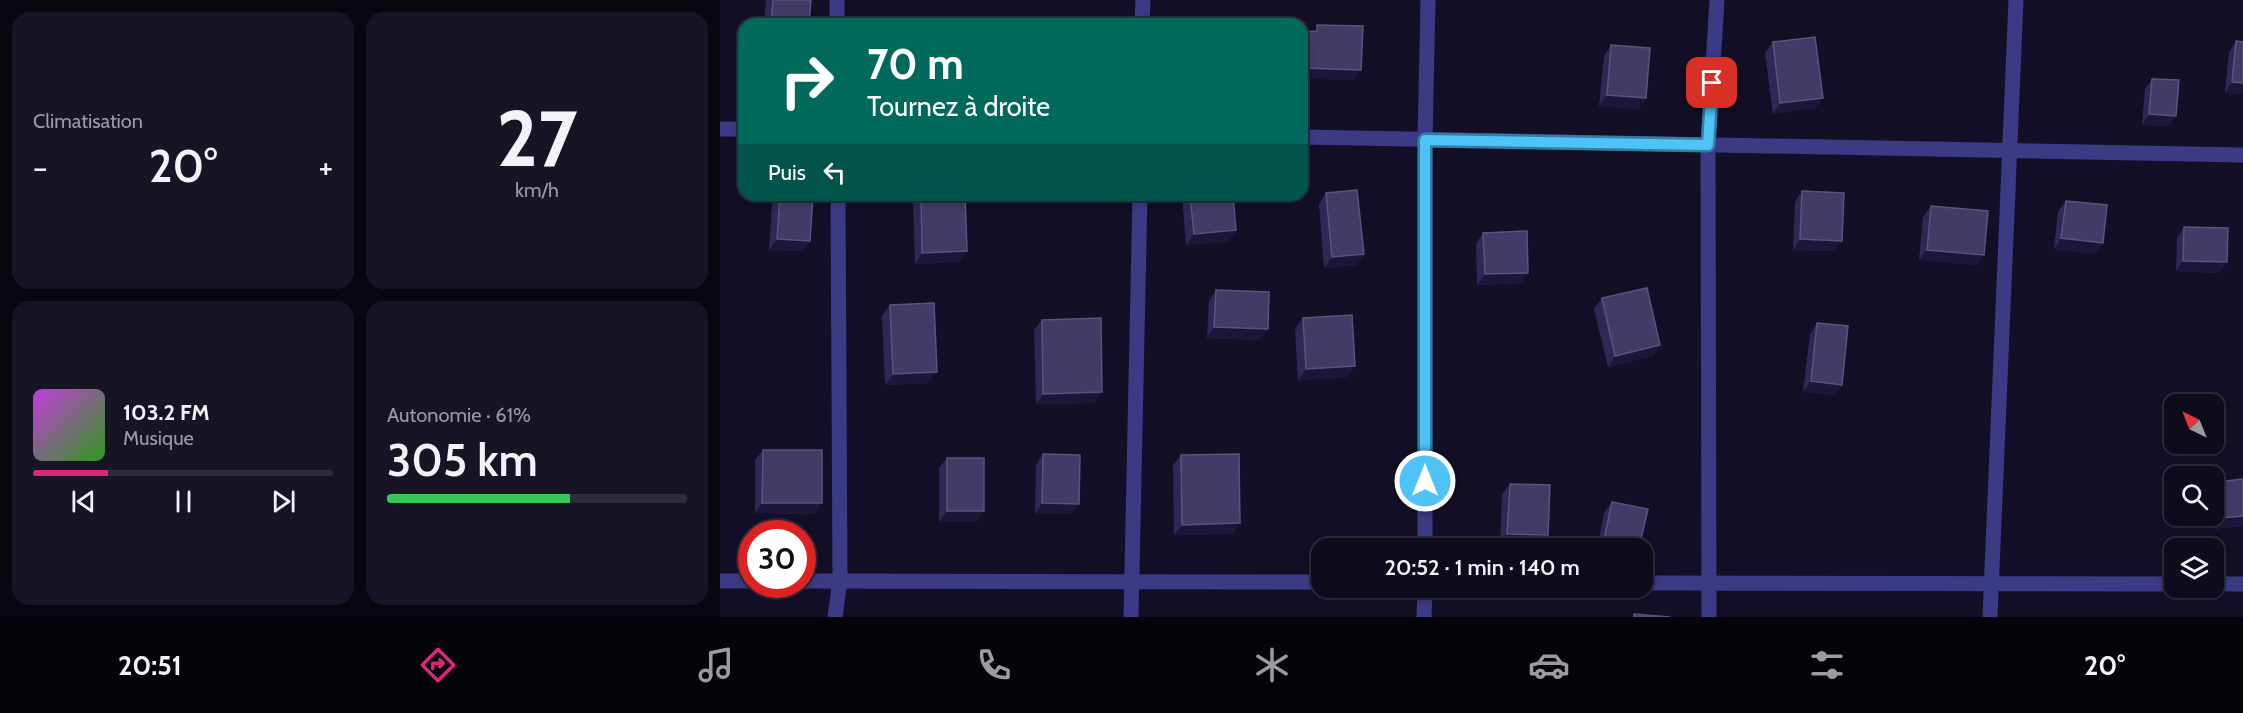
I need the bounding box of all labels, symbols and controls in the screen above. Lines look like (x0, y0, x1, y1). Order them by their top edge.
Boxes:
text: 70 m (867, 38, 964, 90)
icon: right (768, 42, 846, 120)
pin (1686, 57, 1737, 108)
icon: arrive (1695, 66, 1728, 99)
text: Tournez à droite (867, 90, 1050, 123)
text: 27 (496, 91, 578, 186)
text: Climatisation (33, 109, 143, 133)
text: 20° (149, 139, 217, 193)
text: − (33, 147, 48, 187)
text: + (318, 147, 333, 187)
icon: left (818, 156, 851, 189)
text: Puis (768, 159, 806, 186)
text: km/h (515, 178, 559, 202)
north arrow (2164, 394, 2224, 454)
map controls (2164, 394, 2224, 598)
text: 103.2 FM (123, 399, 210, 426)
text: Autonomie · 61% (387, 403, 531, 427)
text: Musique (123, 426, 194, 450)
text: 305 km (387, 433, 538, 487)
position arrow (1393, 449, 1457, 513)
button: search (2164, 466, 2224, 526)
icon: previous (67, 485, 100, 518)
icon: pause (167, 485, 200, 518)
icon: next (267, 485, 300, 518)
speed limit sign: 30 (738, 520, 816, 598)
button: layers (2164, 538, 2224, 598)
text: 20:52 · 1 min · 140 m (1384, 554, 1580, 581)
icon: directions (417, 644, 459, 686)
icon: music (695, 644, 737, 686)
icon: phone (973, 644, 1015, 686)
icon: climate (1251, 644, 1293, 686)
icon: car (1528, 644, 1570, 686)
icon: filters (1806, 644, 1848, 686)
text: 20:51 (118, 649, 182, 682)
text: 20° (2084, 649, 2125, 682)

